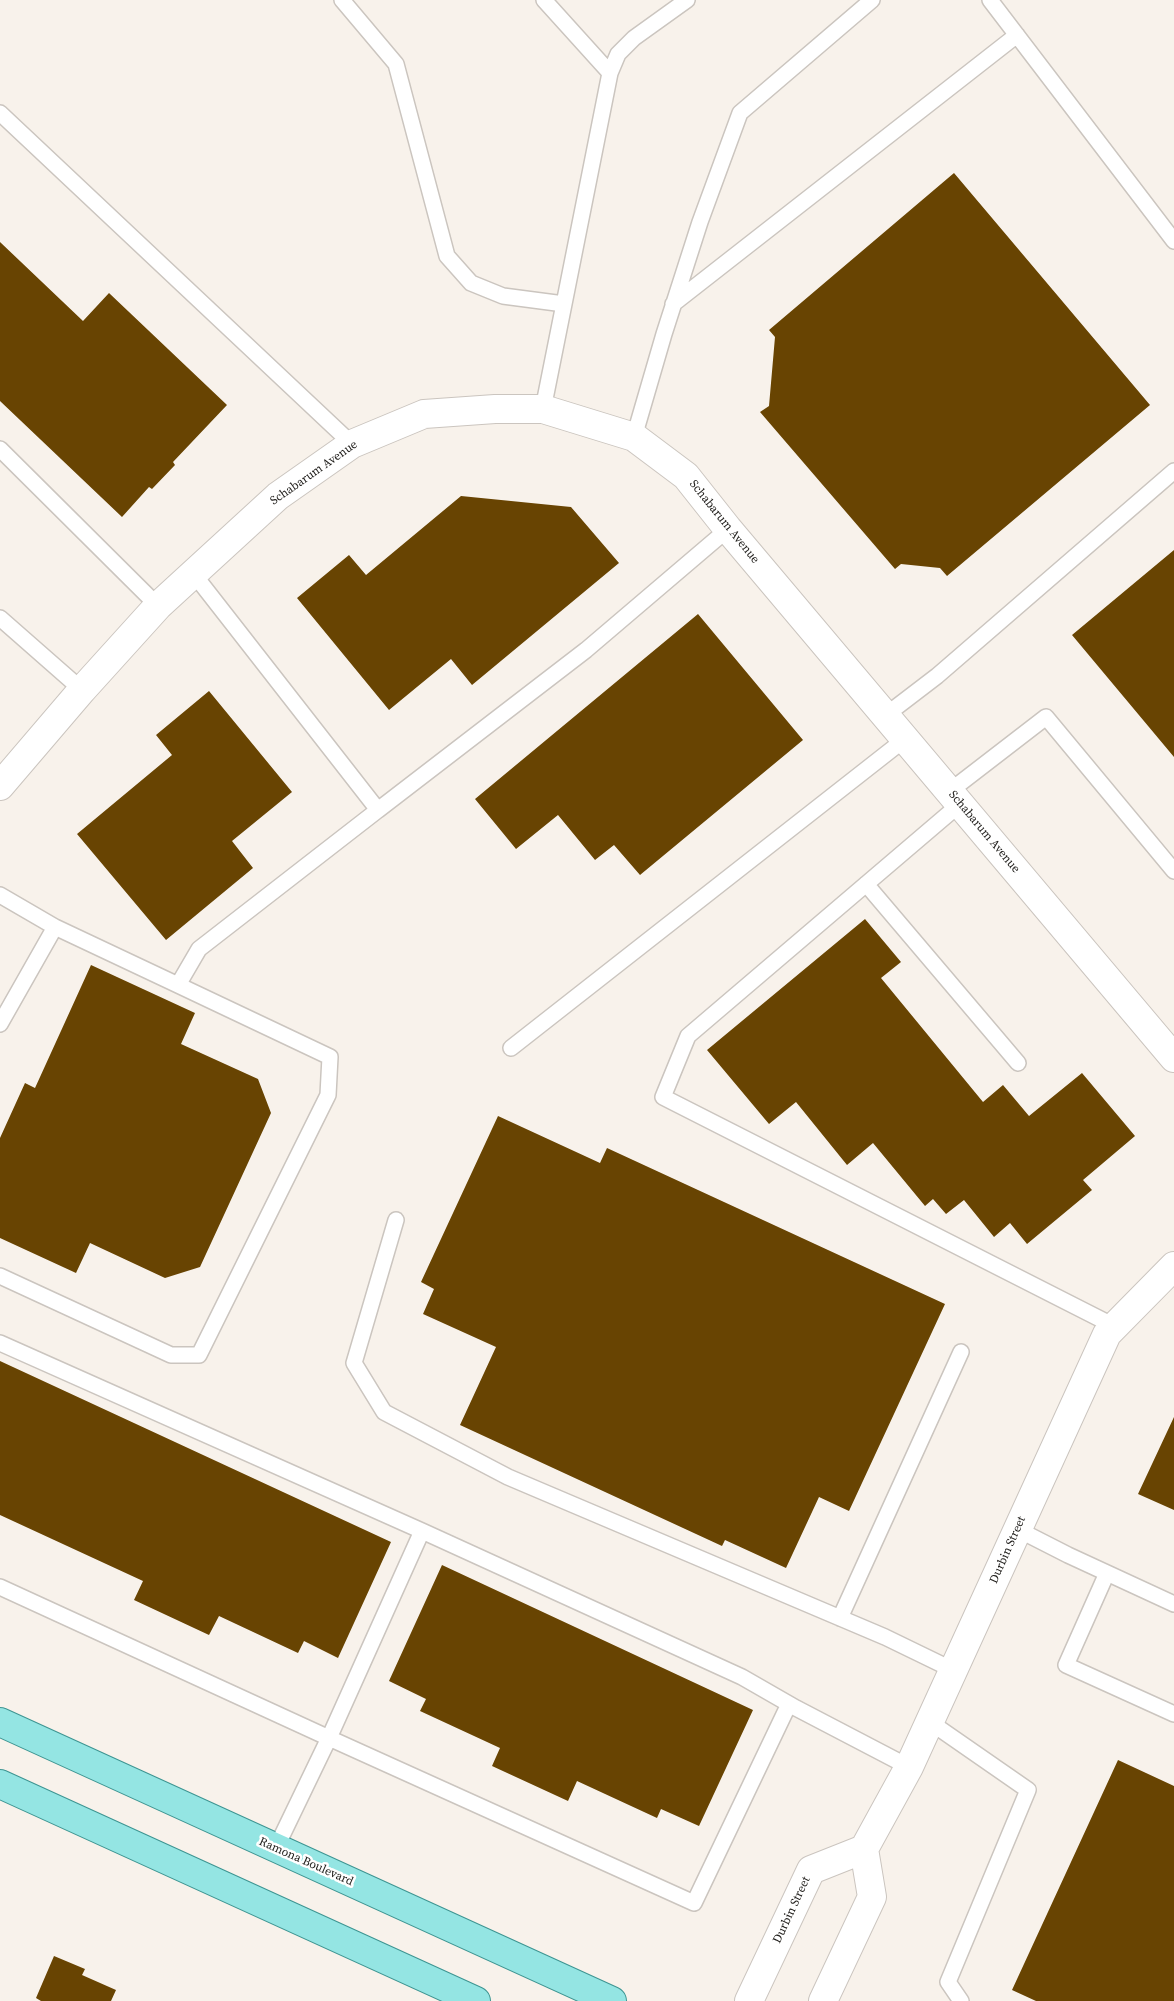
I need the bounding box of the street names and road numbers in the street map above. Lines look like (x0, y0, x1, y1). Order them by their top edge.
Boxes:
street label: Schabarum Avenue (268, 437, 360, 509)
street label: Schabarum Avenue (686, 477, 762, 567)
street label: Schabarum Avenue (945, 788, 1023, 876)
street label: Durbin Street (987, 1514, 1029, 1586)
street label: Ramona Boulevard (257, 1835, 355, 1889)
street label: Durbin Street (770, 1874, 814, 1946)

